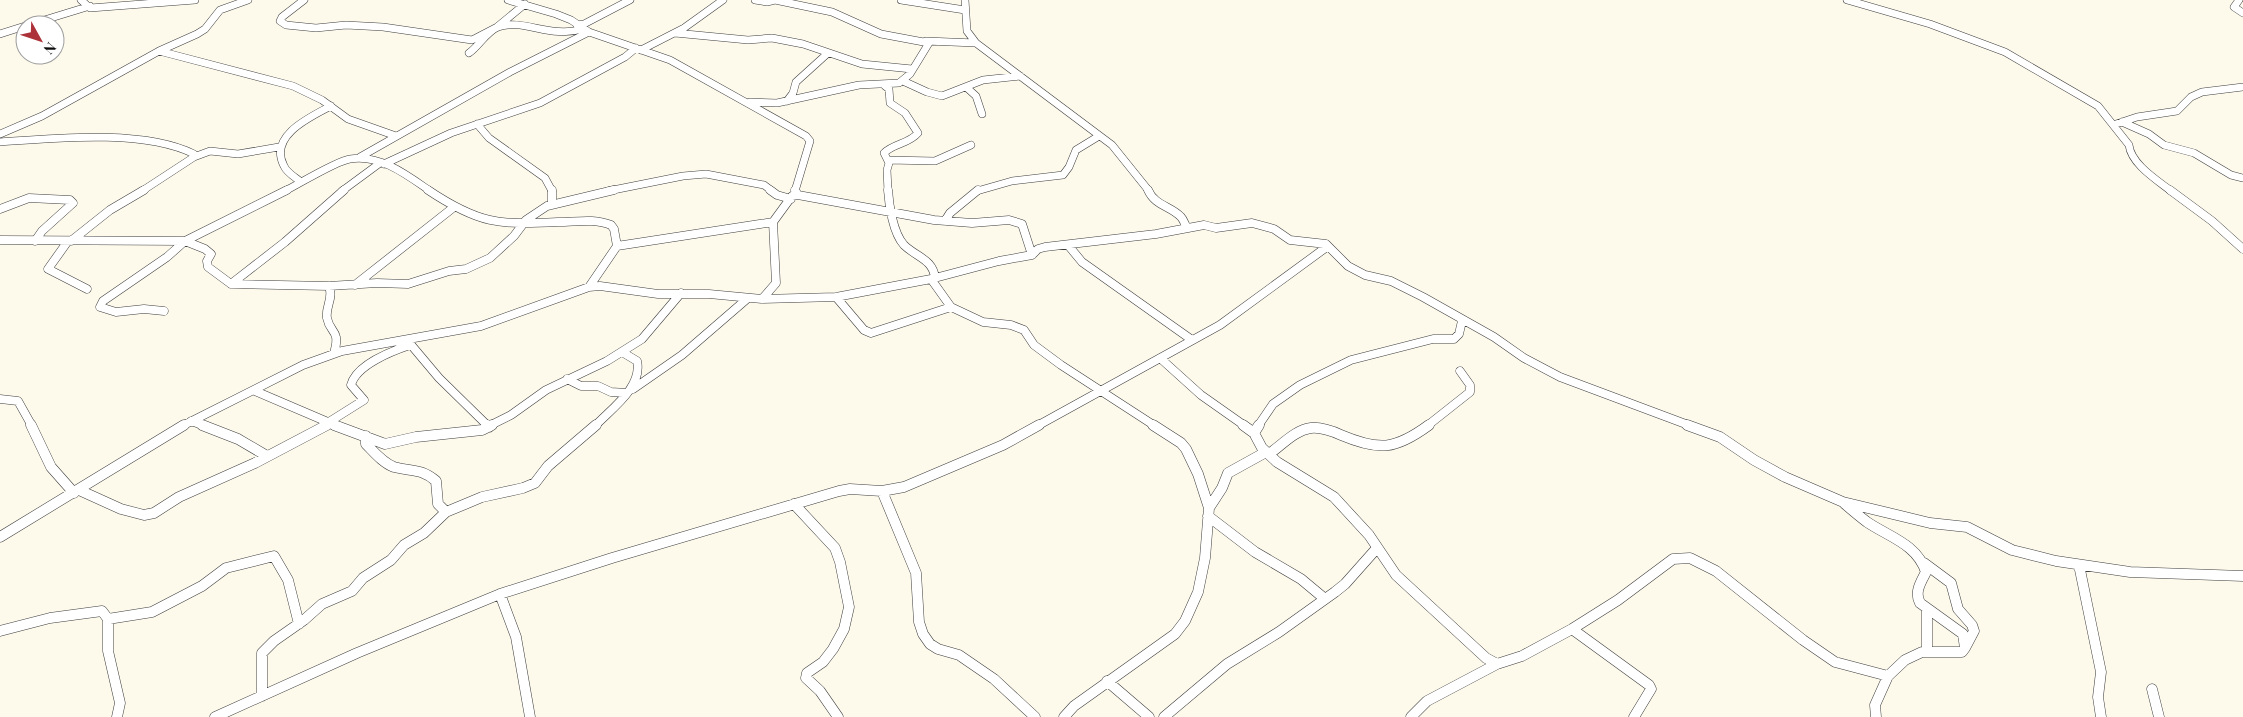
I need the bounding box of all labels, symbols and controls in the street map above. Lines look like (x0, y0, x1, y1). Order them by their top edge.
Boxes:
north arrow (15, 15, 65, 65)
text: N (40, 39, 61, 59)

